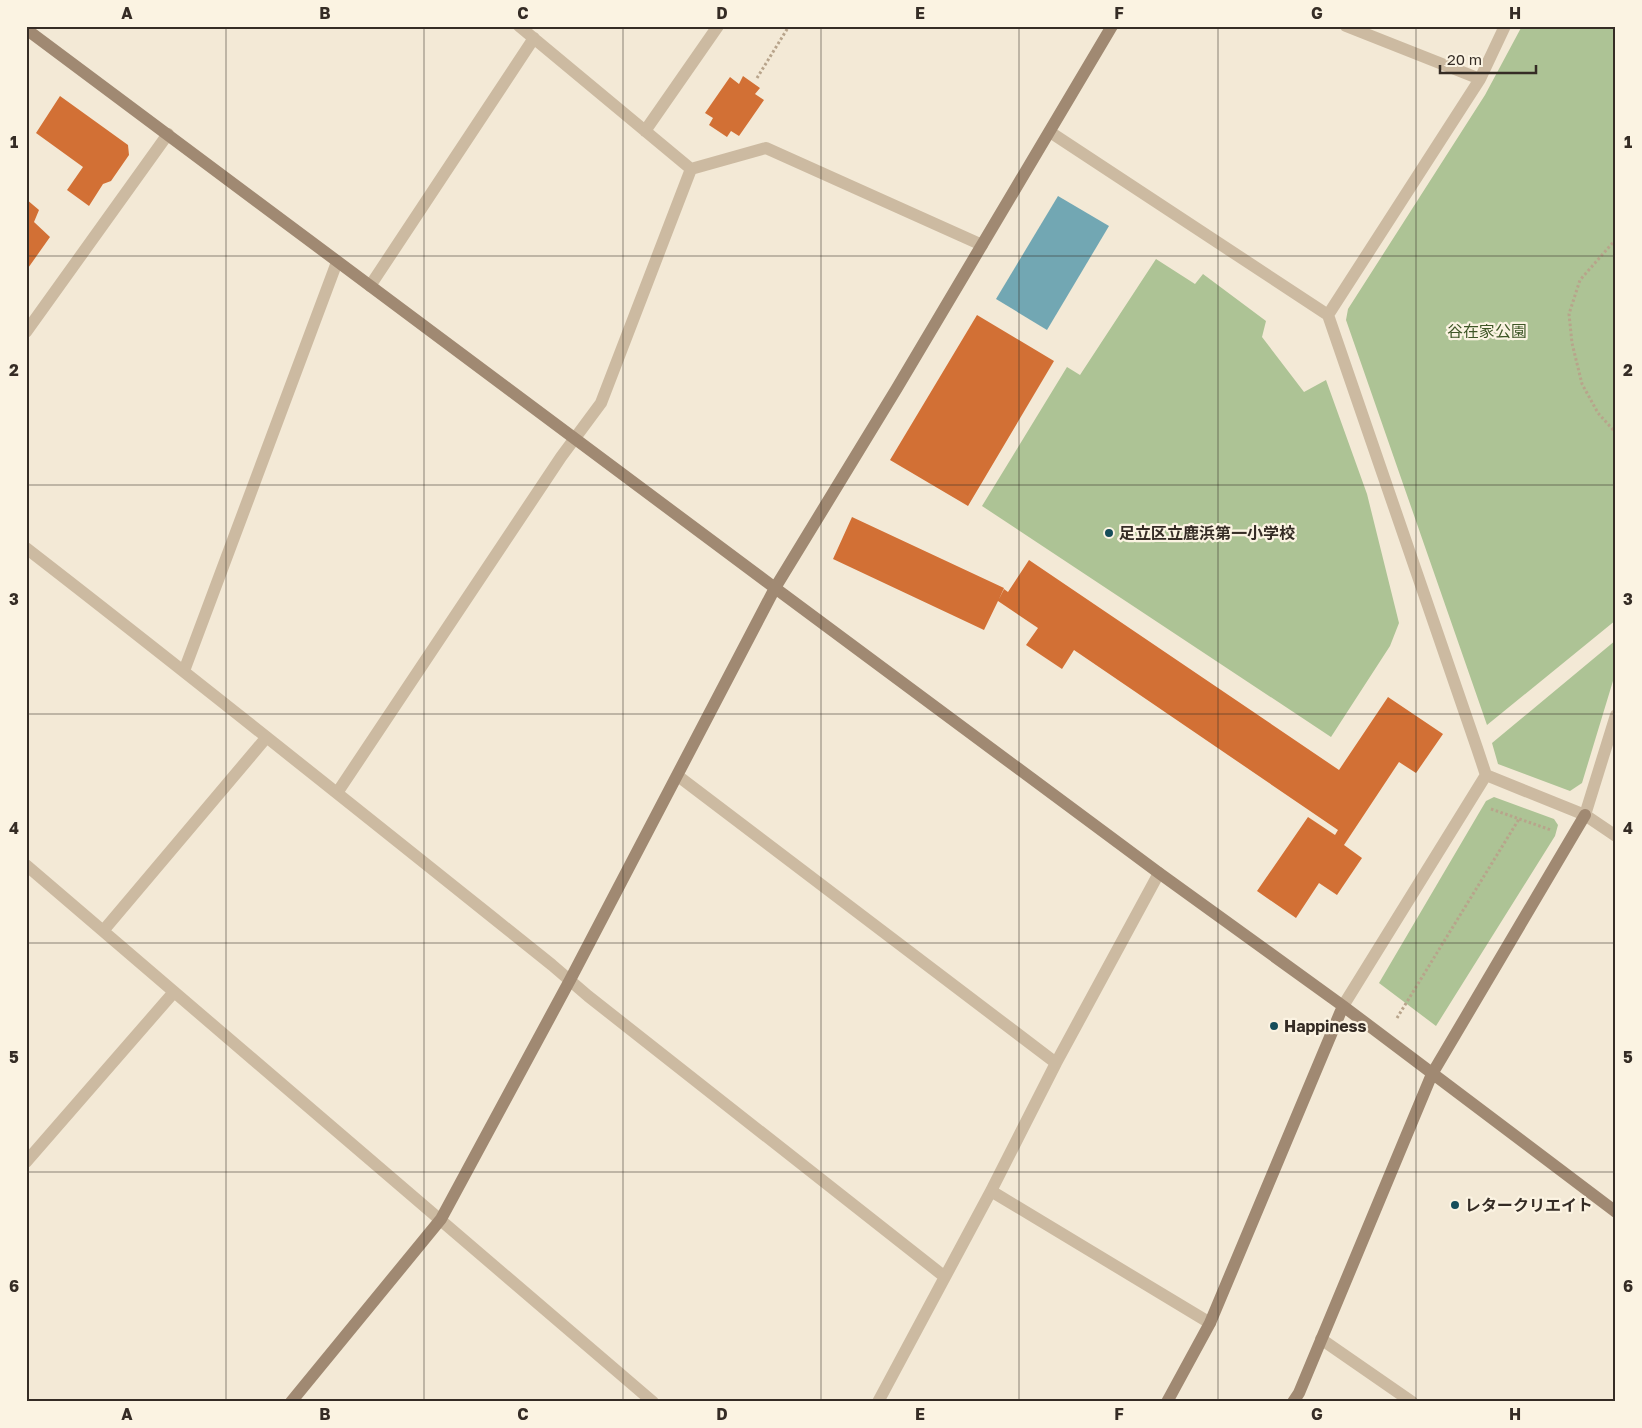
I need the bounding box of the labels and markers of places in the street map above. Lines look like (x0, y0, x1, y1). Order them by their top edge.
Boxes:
place label: 足立区立鹿浜第一小学校 (1119, 523, 1295, 543)
marker: 足立区立鹿浜第一小学校 (1103, 527, 1115, 539)
place label: Happiness (1284, 1016, 1367, 1036)
marker: Happiness (1268, 1020, 1280, 1032)
place label: レタークリエイト (1465, 1195, 1593, 1215)
marker: レタークリエイト (1449, 1199, 1461, 1211)

